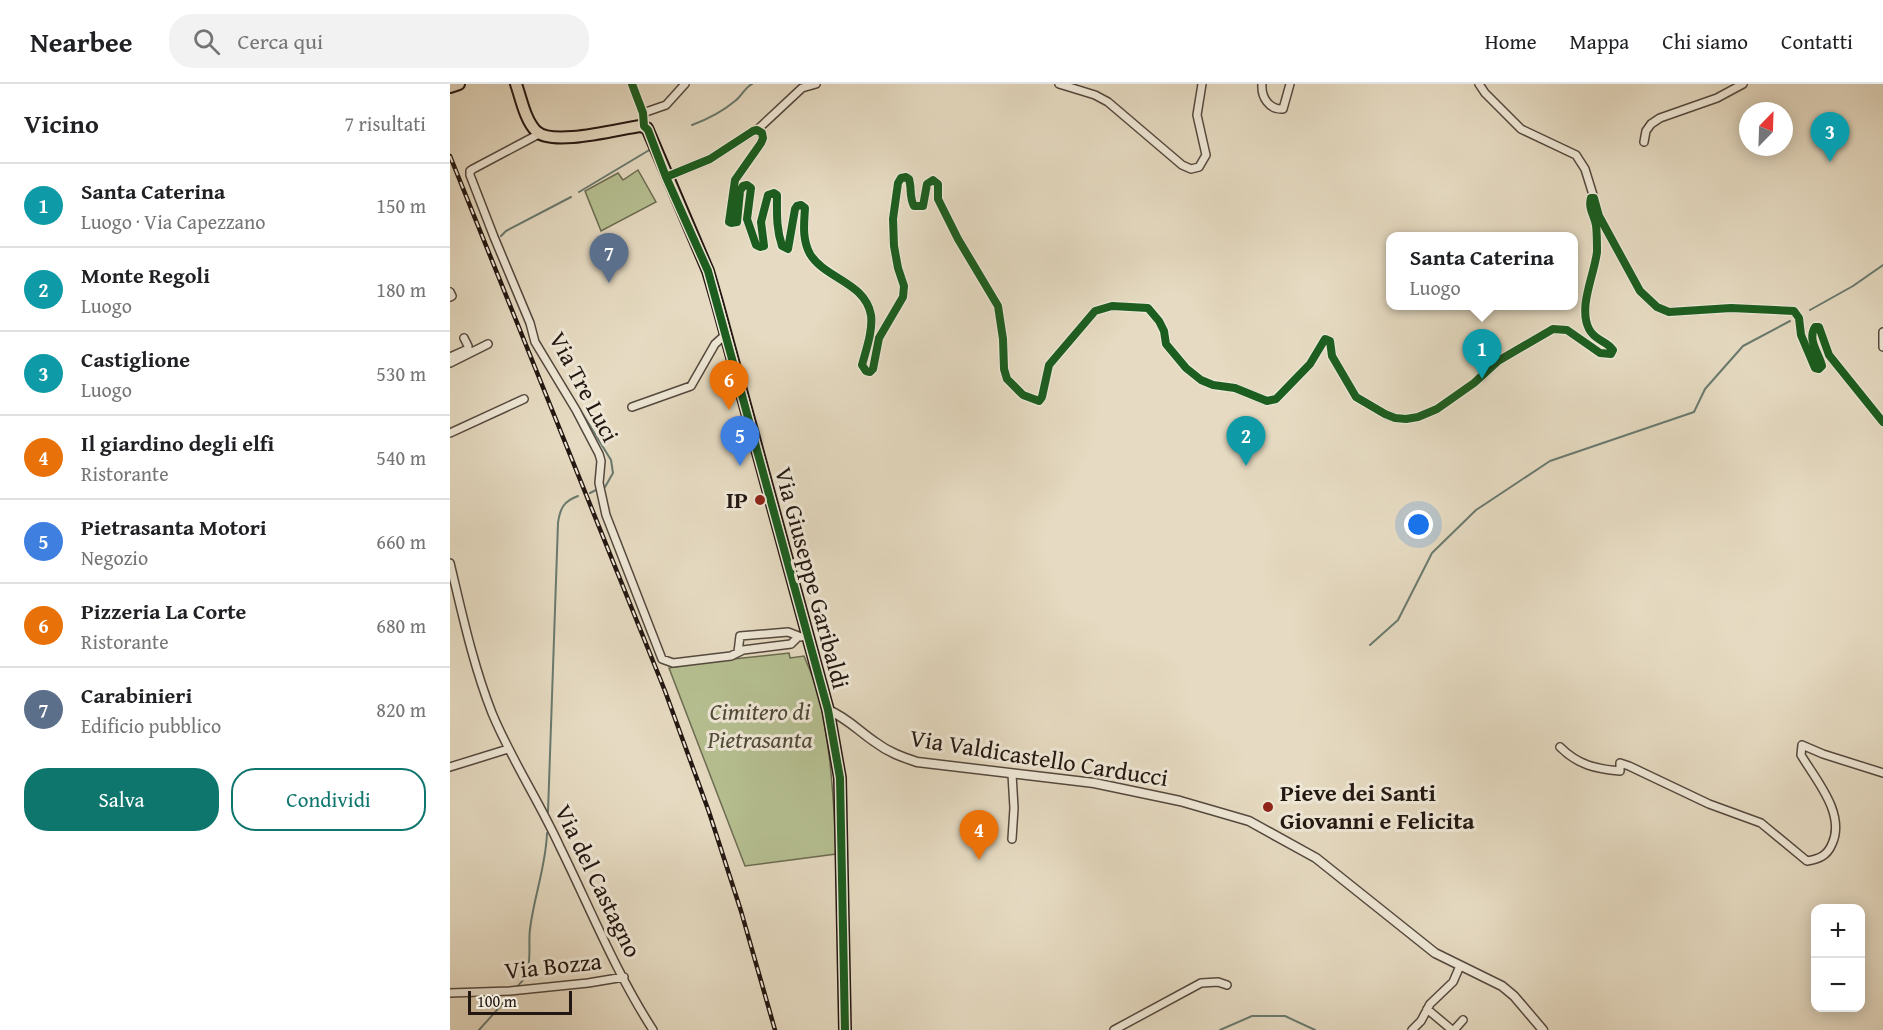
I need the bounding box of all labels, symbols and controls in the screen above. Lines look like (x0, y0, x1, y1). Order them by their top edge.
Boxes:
search box (169, 14, 589, 68)
text: Nearbee (30, 21, 133, 62)
icon: search (190, 25, 223, 58)
text: Cerca qui (238, 25, 323, 57)
text: Home (1485, 26, 1537, 57)
text: Mappa (1570, 26, 1629, 57)
text: Chi siamo (1662, 26, 1748, 57)
text: Contatti (1781, 26, 1853, 57)
north arrow (1739, 102, 1793, 156)
text: Vicino (24, 104, 99, 143)
text: 7 risultati (345, 109, 426, 138)
pin: 3 (1810, 112, 1850, 162)
text: Santa Caterina (81, 175, 225, 207)
text: 1 (38, 191, 49, 220)
text: 150 m (376, 191, 426, 220)
text: Luogo · Via Capezzano (81, 207, 266, 236)
popup (1386, 232, 1578, 310)
pin: 7 (590, 234, 628, 283)
text: Santa Caterina (1410, 241, 1554, 273)
text: Monte Regoli (81, 259, 210, 291)
text: Luogo (1410, 273, 1461, 302)
text: 2 (38, 275, 49, 304)
text: 180 m (376, 275, 426, 304)
text: Luogo (81, 291, 132, 320)
street label: Via Tre Luci (541, 325, 628, 448)
pin: 1 (1462, 330, 1502, 379)
text: Castiglione (81, 343, 190, 375)
text: 3 (38, 359, 49, 388)
text: 530 m (376, 359, 426, 388)
pin: 6 (710, 360, 748, 410)
text: Luogo (81, 375, 132, 404)
pin: 5 (720, 416, 760, 466)
pin: 2 (1226, 416, 1266, 466)
text: Il giardino degli elfi (81, 427, 274, 459)
text: 4 (38, 443, 49, 472)
text: 540 m (376, 443, 426, 472)
text: Ristorante (81, 459, 169, 488)
street label: Via Giuseppe Garibaldi (766, 463, 859, 693)
place label: IP (726, 482, 748, 517)
marker: IP (753, 493, 767, 507)
your location (1404, 510, 1433, 539)
text: Pietrasanta Motori (81, 511, 267, 543)
text: 5 (38, 527, 49, 556)
text: 660 m (376, 527, 426, 556)
text: Negozio (81, 543, 148, 572)
text: Pizzeria La Corte (81, 595, 246, 627)
text: 6 (38, 611, 49, 640)
text: 680 m (376, 611, 426, 640)
text: Ristorante (81, 627, 169, 656)
text: Carabinieri (81, 679, 192, 711)
park label: Cimitero di Pietrasanta (707, 694, 812, 757)
text: 7 (38, 695, 49, 724)
text: 820 m (376, 695, 426, 724)
text: Edificio pubblico (81, 711, 221, 740)
street label: Via Valdicastello Carducci (907, 720, 1171, 795)
button: Salva (24, 768, 219, 831)
button: Condividi (231, 768, 426, 831)
place label: Pieve dei Santi Giovanni e Felicita (1280, 775, 1475, 838)
street label: Via del Castagno (546, 798, 651, 963)
marker: Pieve dei Santi Giovanni e Felicita (1261, 800, 1275, 814)
pin: 4 (960, 810, 998, 860)
map controls (1811, 904, 1865, 1012)
button: + (1811, 904, 1865, 958)
street label: Via Bozza (503, 943, 604, 988)
button: − (1811, 958, 1865, 1012)
scale bar (468, 988, 572, 1016)
text: 100 m (477, 989, 517, 1013)

